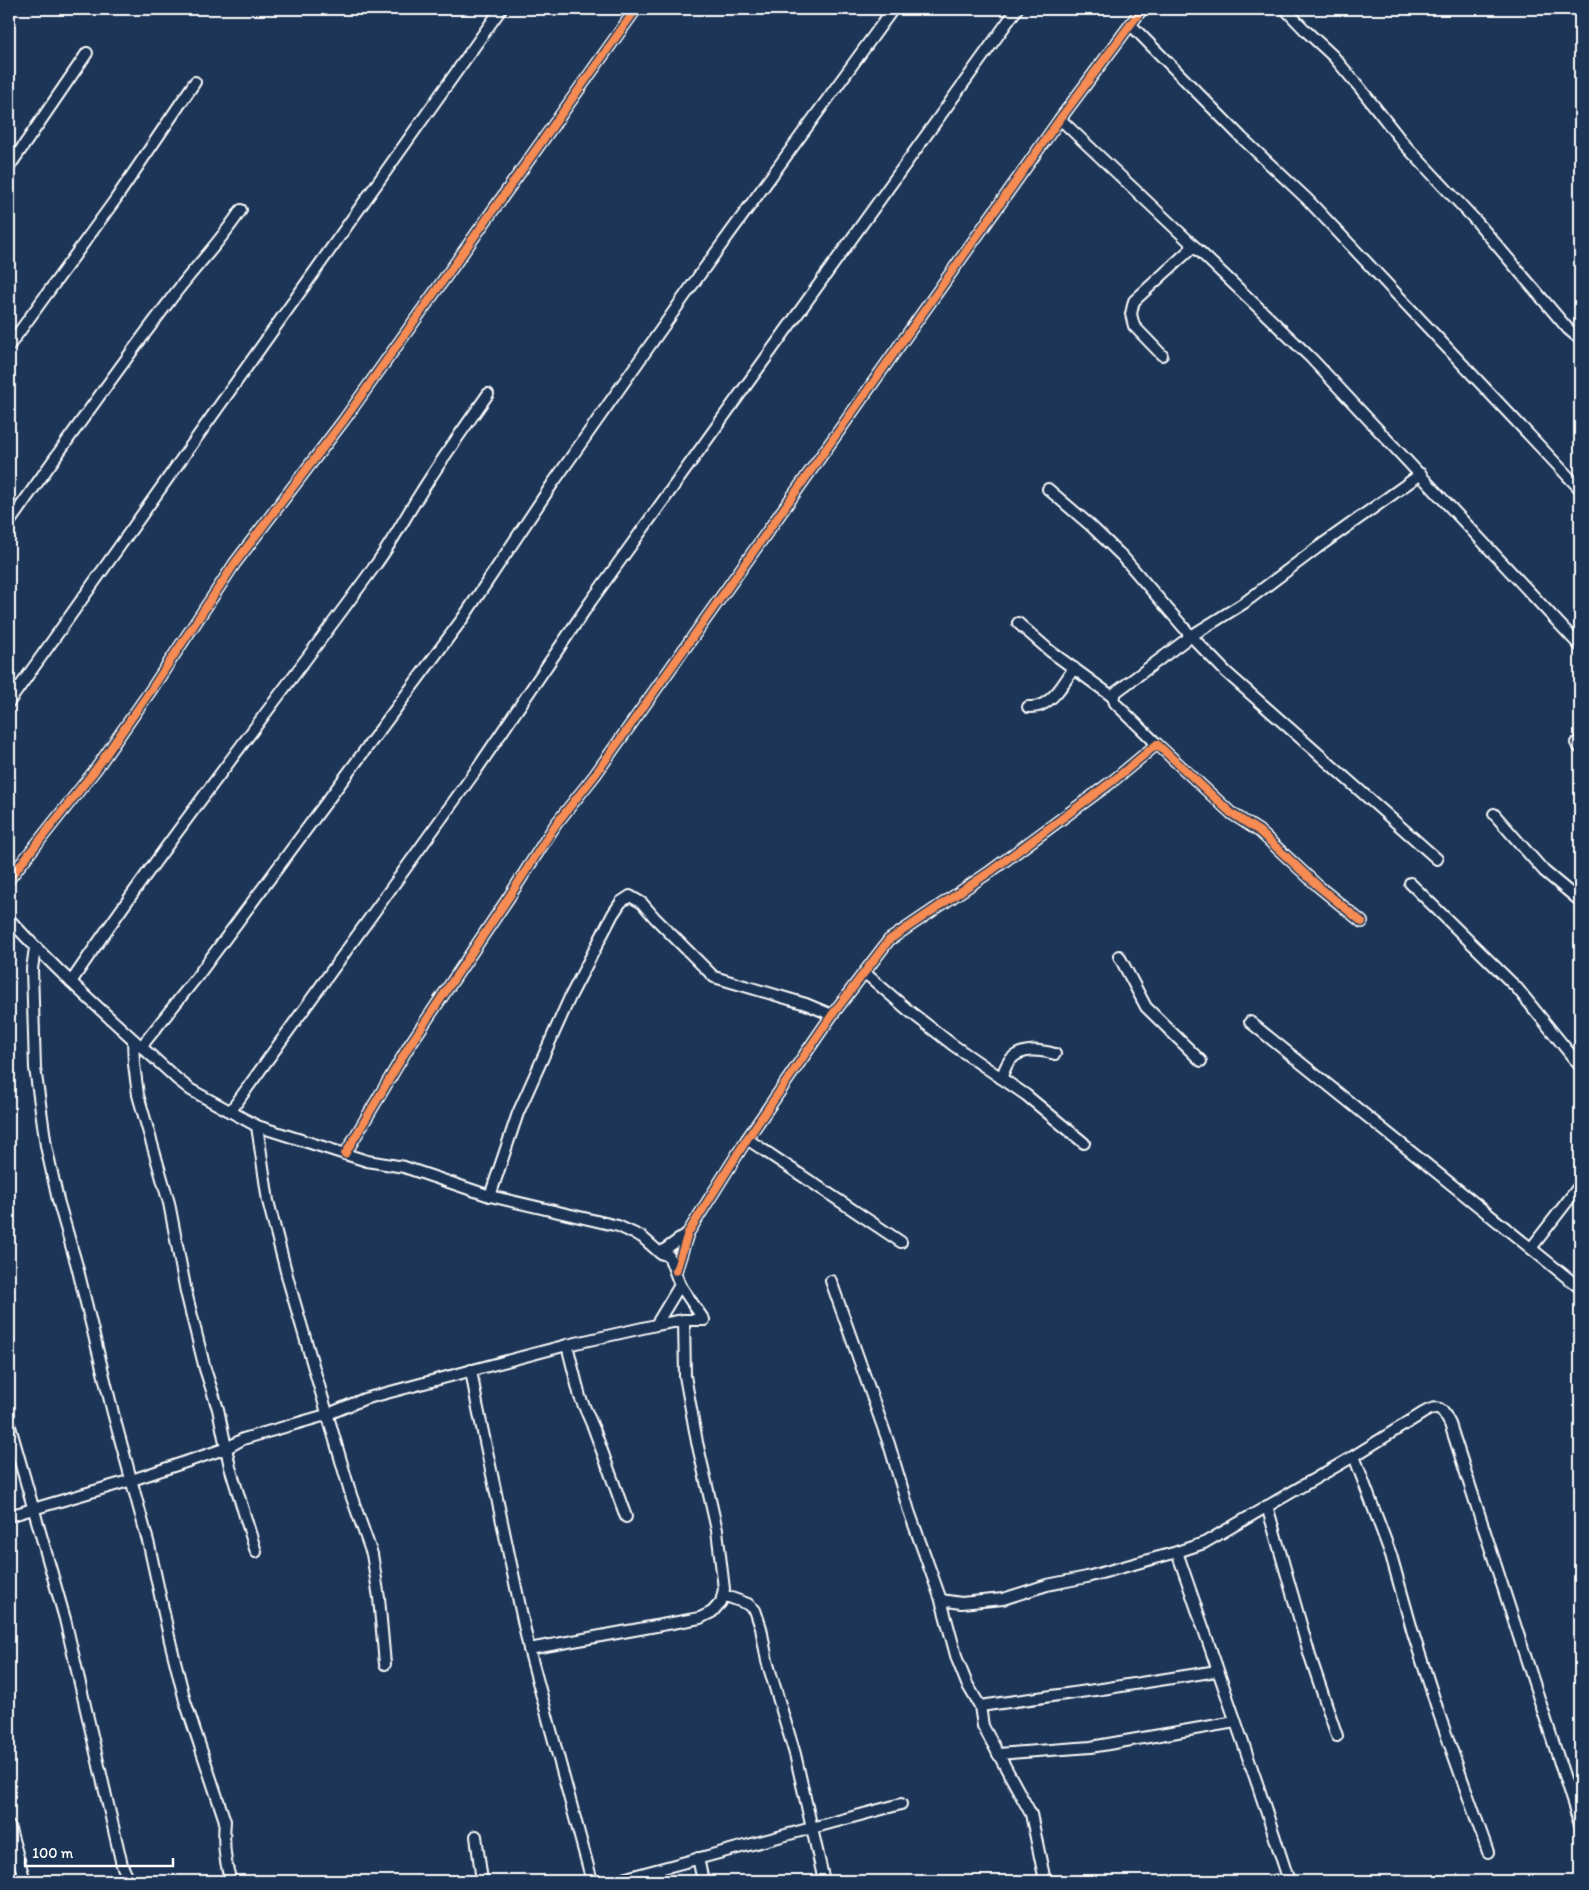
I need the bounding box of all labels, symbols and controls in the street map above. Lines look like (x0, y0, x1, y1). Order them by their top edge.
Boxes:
scale bar (25, 1835, 172, 1867)
text: 100 m (32, 1844, 74, 1862)

